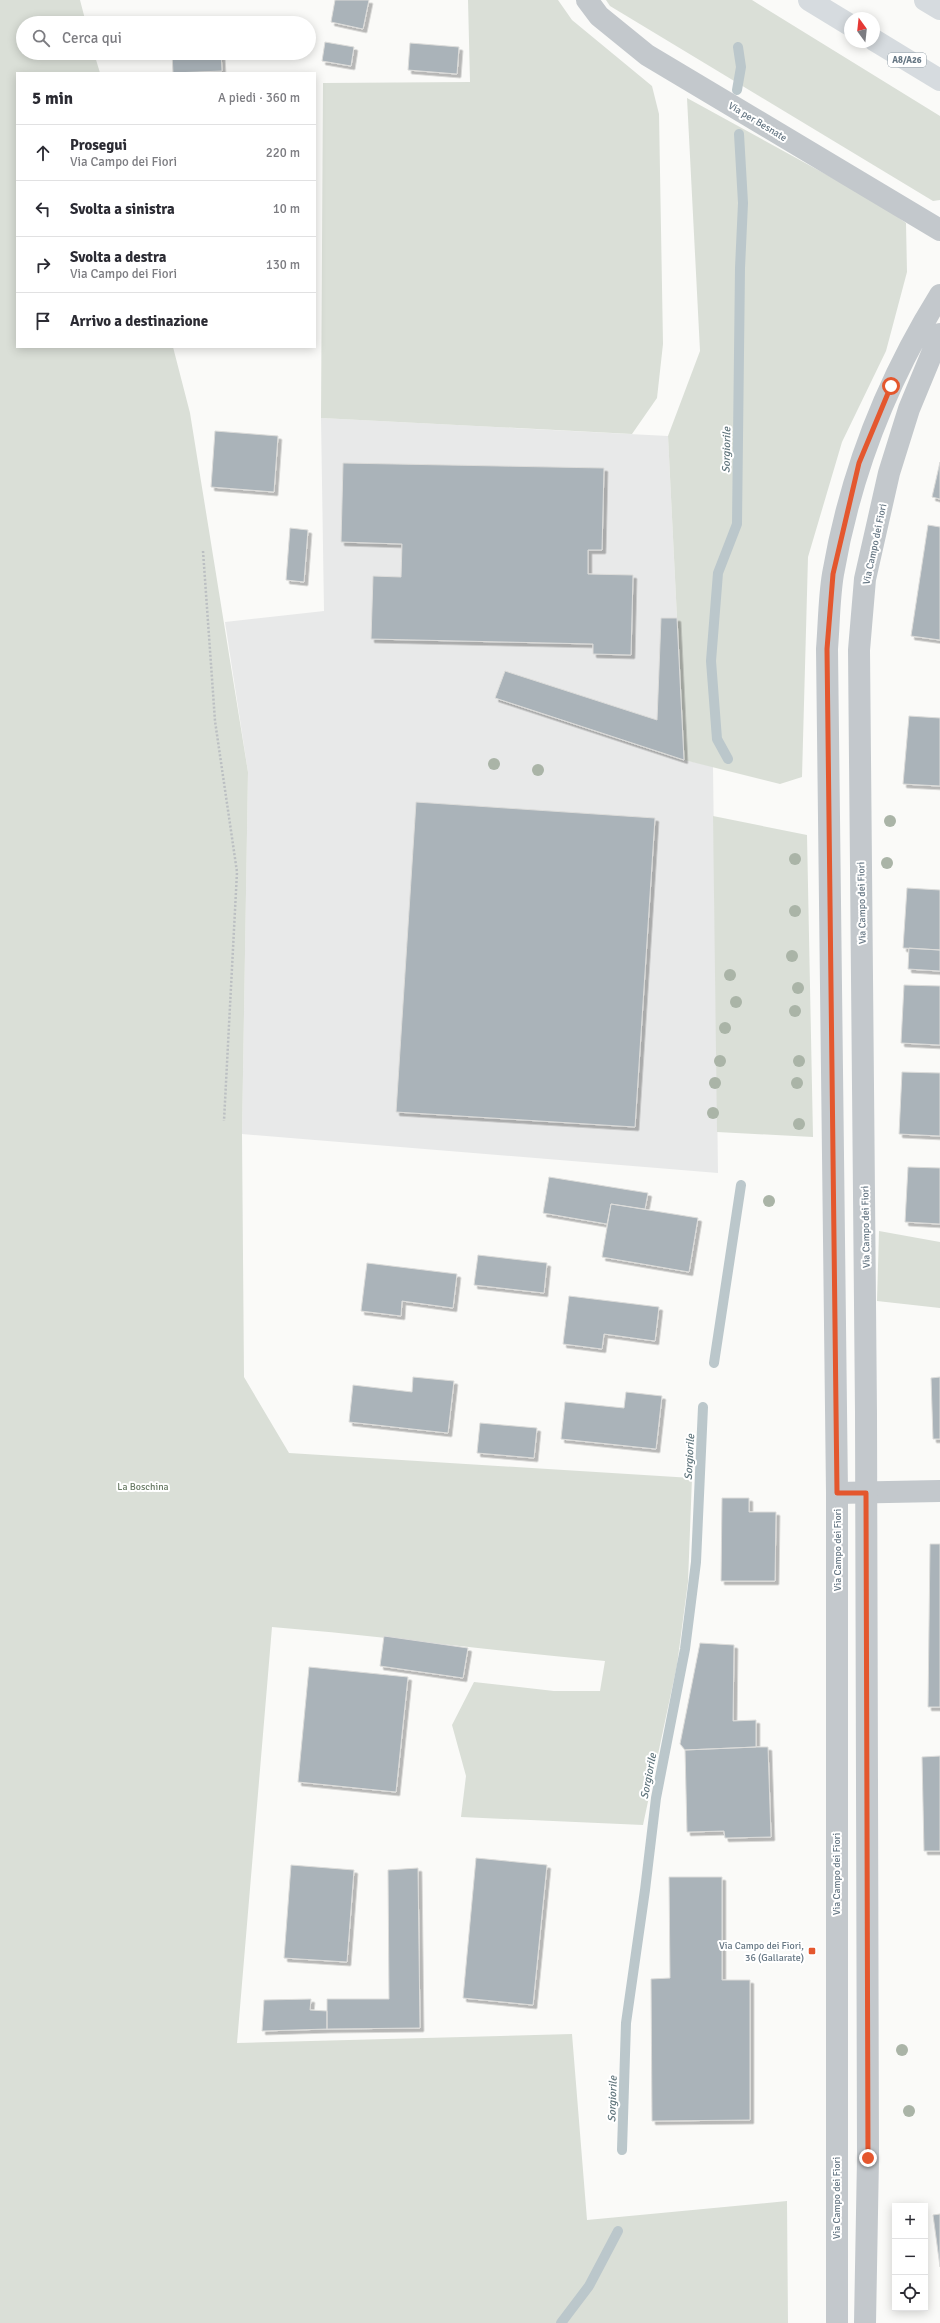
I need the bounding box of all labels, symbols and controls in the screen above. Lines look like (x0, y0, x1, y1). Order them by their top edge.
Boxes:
north arrow (844, 12, 880, 48)
search box (16, 16, 316, 60)
icon: search (30, 27, 52, 49)
text: Cerca qui (62, 29, 122, 47)
road number: A8/A26 (888, 53, 926, 67)
text: 5 min (32, 88, 73, 109)
text: A piedi · 360 m (218, 90, 300, 106)
street label: Via per Besnate (726, 100, 789, 144)
text: Prosegui (70, 136, 127, 154)
icon: ahead (32, 142, 54, 164)
text: 220 m (266, 145, 300, 161)
text: Via Campo dei Fiori (70, 154, 177, 170)
icon: left (32, 198, 54, 220)
text: Svolta a sinistra (70, 200, 175, 218)
text: 10 m (273, 201, 300, 217)
text: Svolta a destra (70, 248, 166, 266)
icon: right (32, 254, 54, 276)
text: 130 m (266, 257, 300, 273)
text: Via Campo dei Fiori (70, 266, 177, 282)
icon: arrive (32, 310, 54, 332)
text: Arrivo a destinazione (70, 312, 208, 330)
route start (882, 377, 900, 395)
water label: Sorgiorile (720, 426, 733, 473)
street label: Via Campo dei Fiori (861, 503, 889, 586)
street label: Via Campo dei Fiori (855, 862, 869, 944)
street label: Via Campo dei Fiori (859, 1186, 873, 1268)
water label: Sorgiorile (682, 1433, 697, 1480)
park label: La Boschina (117, 1481, 169, 1493)
street label: Via Campo dei Fiori (832, 1509, 844, 1591)
water label: Sorgiorile (638, 1752, 659, 1800)
street label: Via Campo dei Fiori (831, 1833, 843, 1915)
place label: Via Campo dei Fiori, 36 (Gallarate) (719, 1940, 804, 1964)
marker: Via Campo dei Fiori, 36 (Gallarate) (807, 1946, 817, 1956)
water label: Sorgiorile (605, 2075, 620, 2122)
route end (859, 2149, 877, 2167)
street label: Via Campo dei Fiori (831, 2157, 843, 2239)
map controls (892, 2203, 928, 2311)
button: + (892, 2203, 928, 2239)
button: − (892, 2239, 928, 2275)
button: locate (892, 2275, 928, 2311)

